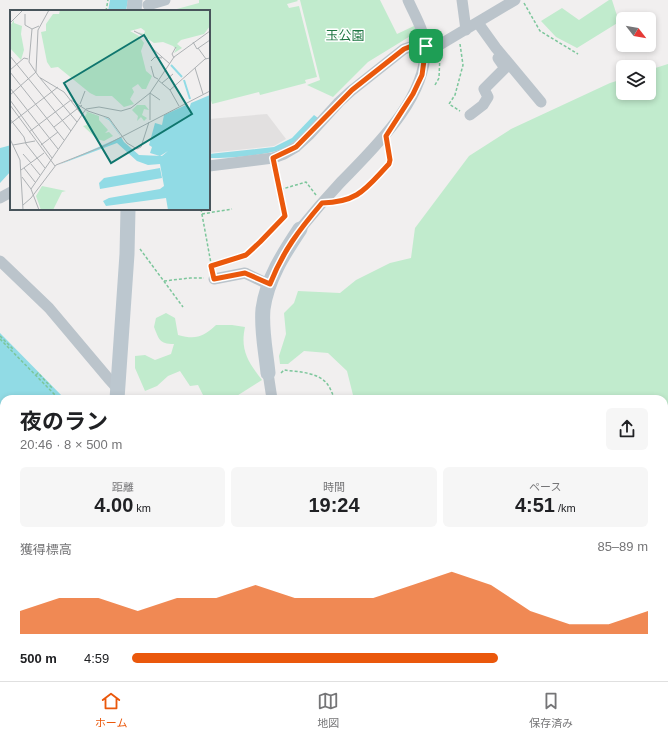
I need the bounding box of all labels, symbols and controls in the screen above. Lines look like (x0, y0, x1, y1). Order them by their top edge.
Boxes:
inset map (10, 10, 210, 210)
north arrow (616, 12, 656, 52)
map controls (616, 12, 656, 100)
park label: 玉公園 (325, 28, 365, 43)
pin (409, 29, 443, 63)
icon: arrive (415, 35, 437, 57)
button: layers (616, 60, 656, 100)
button: share (606, 408, 648, 450)
text: 夜のラン (20, 409, 108, 434)
text: 20:46 · 8 × 500 m (20, 437, 122, 452)
text: 距離 (112, 481, 134, 493)
text: 時間 (323, 481, 345, 493)
text: ペース (529, 481, 562, 493)
text: 4.00 (94, 494, 133, 516)
text: 19:24 (308, 494, 360, 516)
text: 4:51 (515, 494, 555, 516)
text: km (133, 502, 151, 514)
text: /km (555, 502, 576, 514)
text: 85–89 m (597, 539, 648, 554)
text: 獲得標高 (20, 542, 72, 557)
text: 500 m (20, 651, 57, 666)
text: 4:59 (84, 651, 109, 666)
tab: ホーム (95, 690, 128, 730)
tab: 地図 (317, 690, 339, 730)
tab: 保存済み (529, 690, 573, 730)

